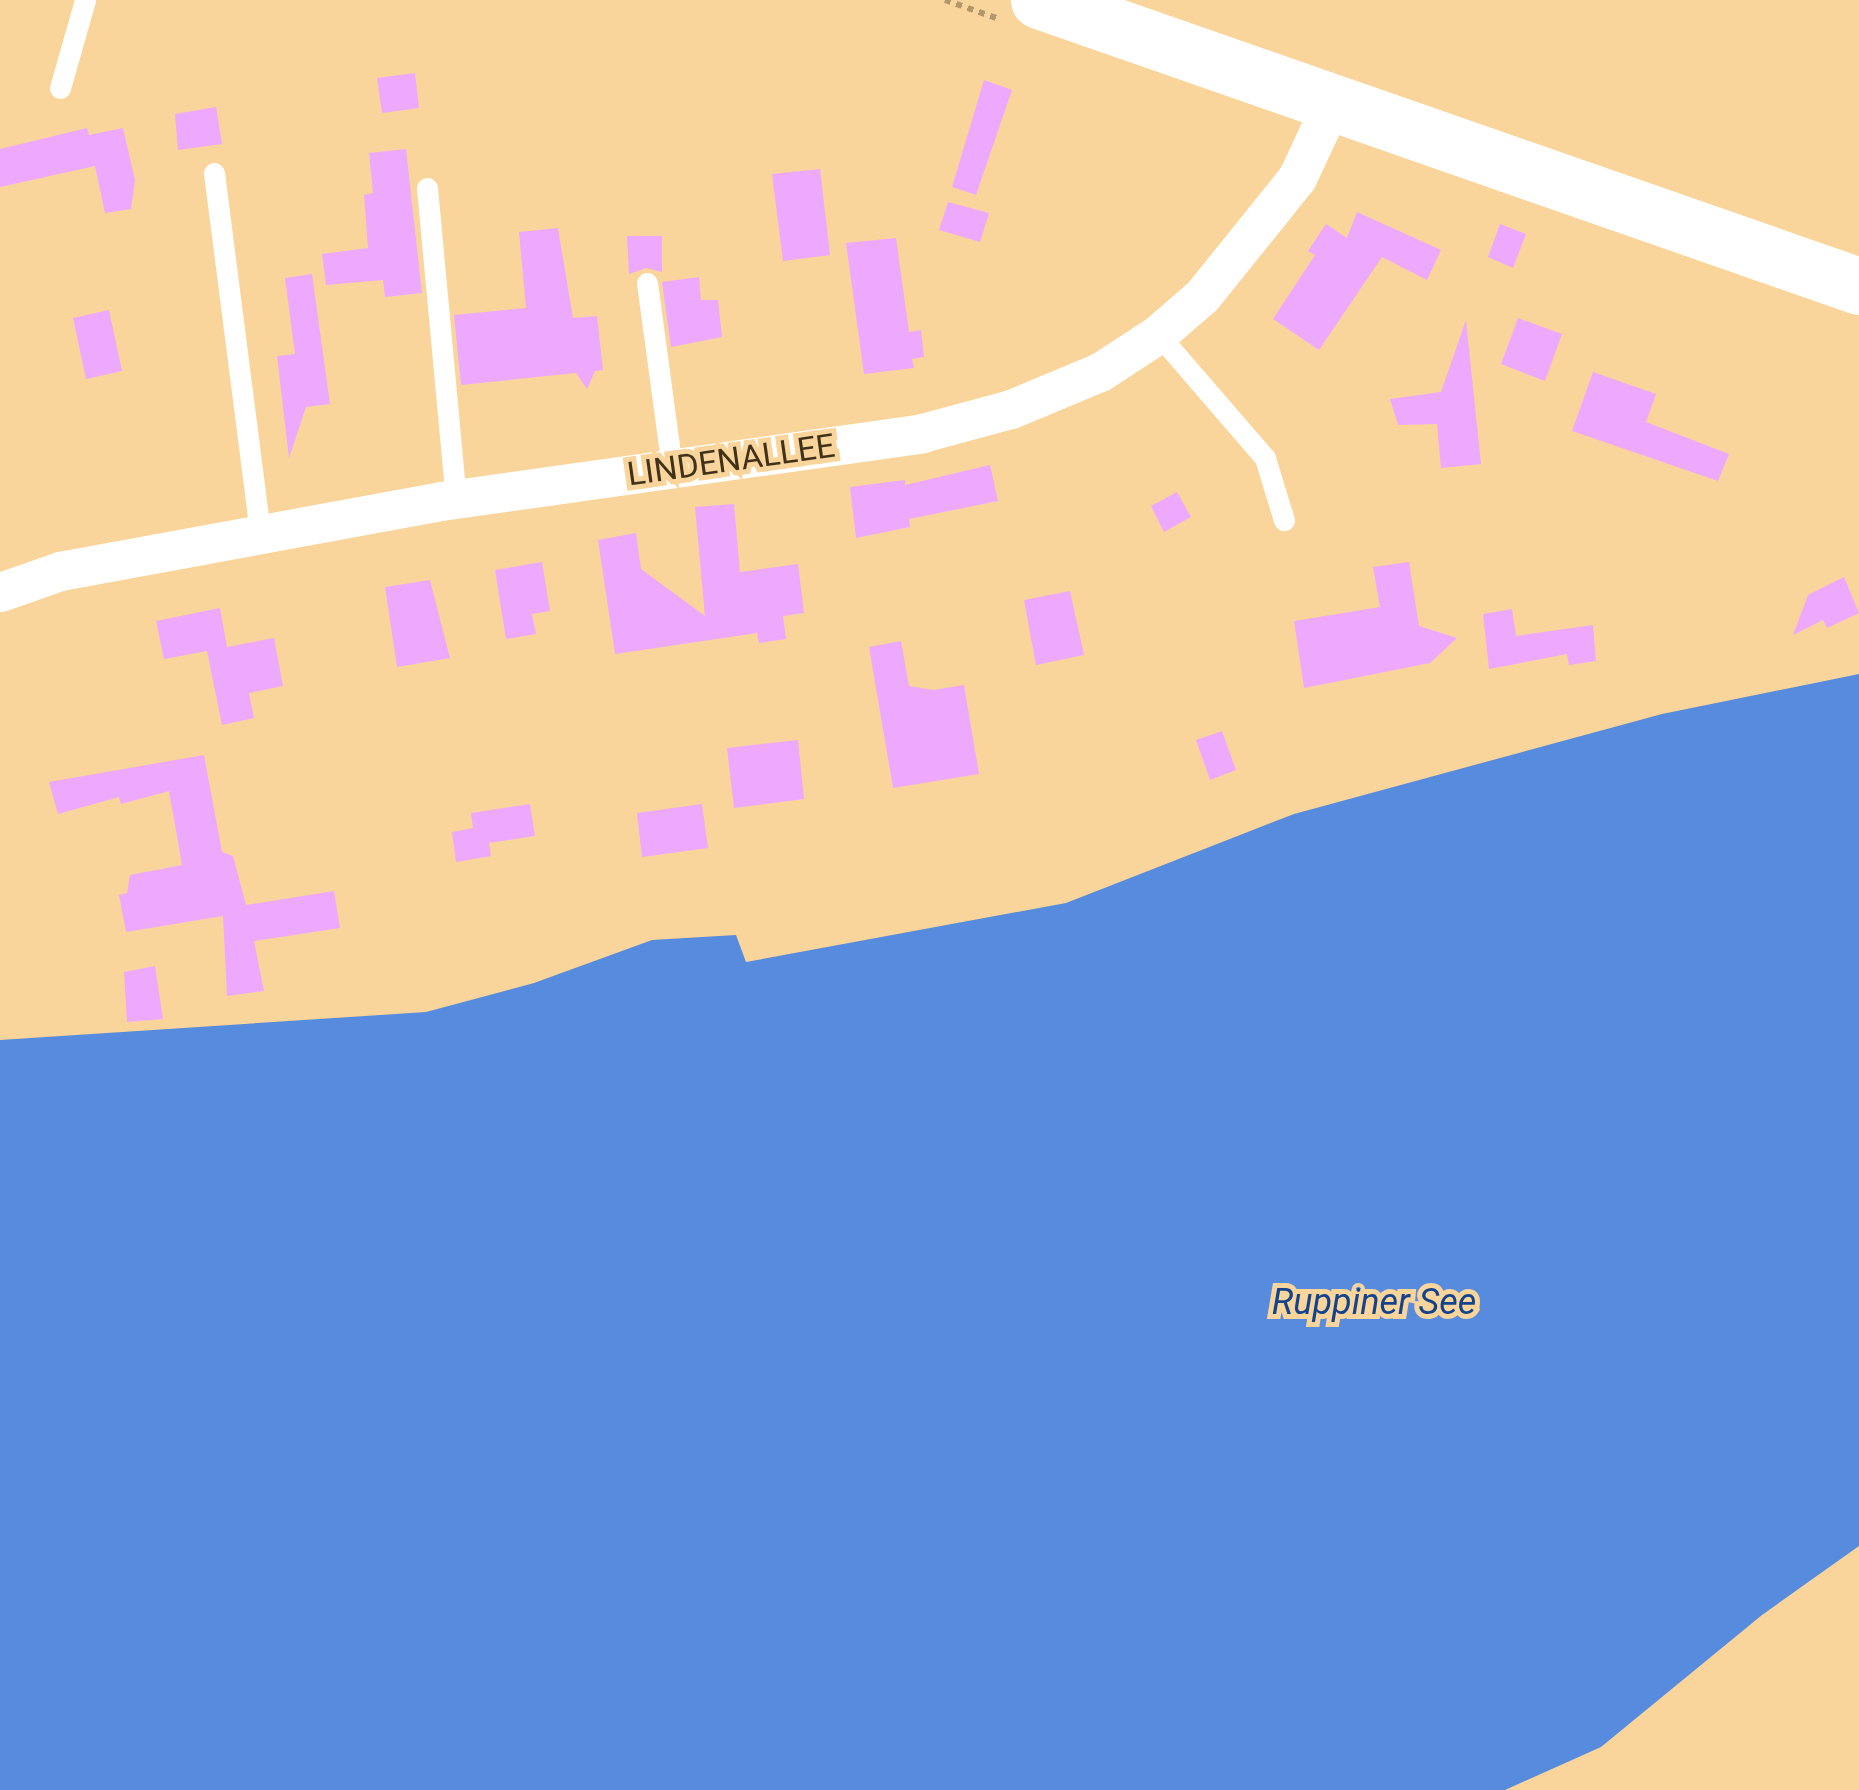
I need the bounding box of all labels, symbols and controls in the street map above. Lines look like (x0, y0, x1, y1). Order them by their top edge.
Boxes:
street label: LINDENALLEE (625, 426, 837, 494)
water label: Ruppiner See (1272, 1281, 1476, 1325)

